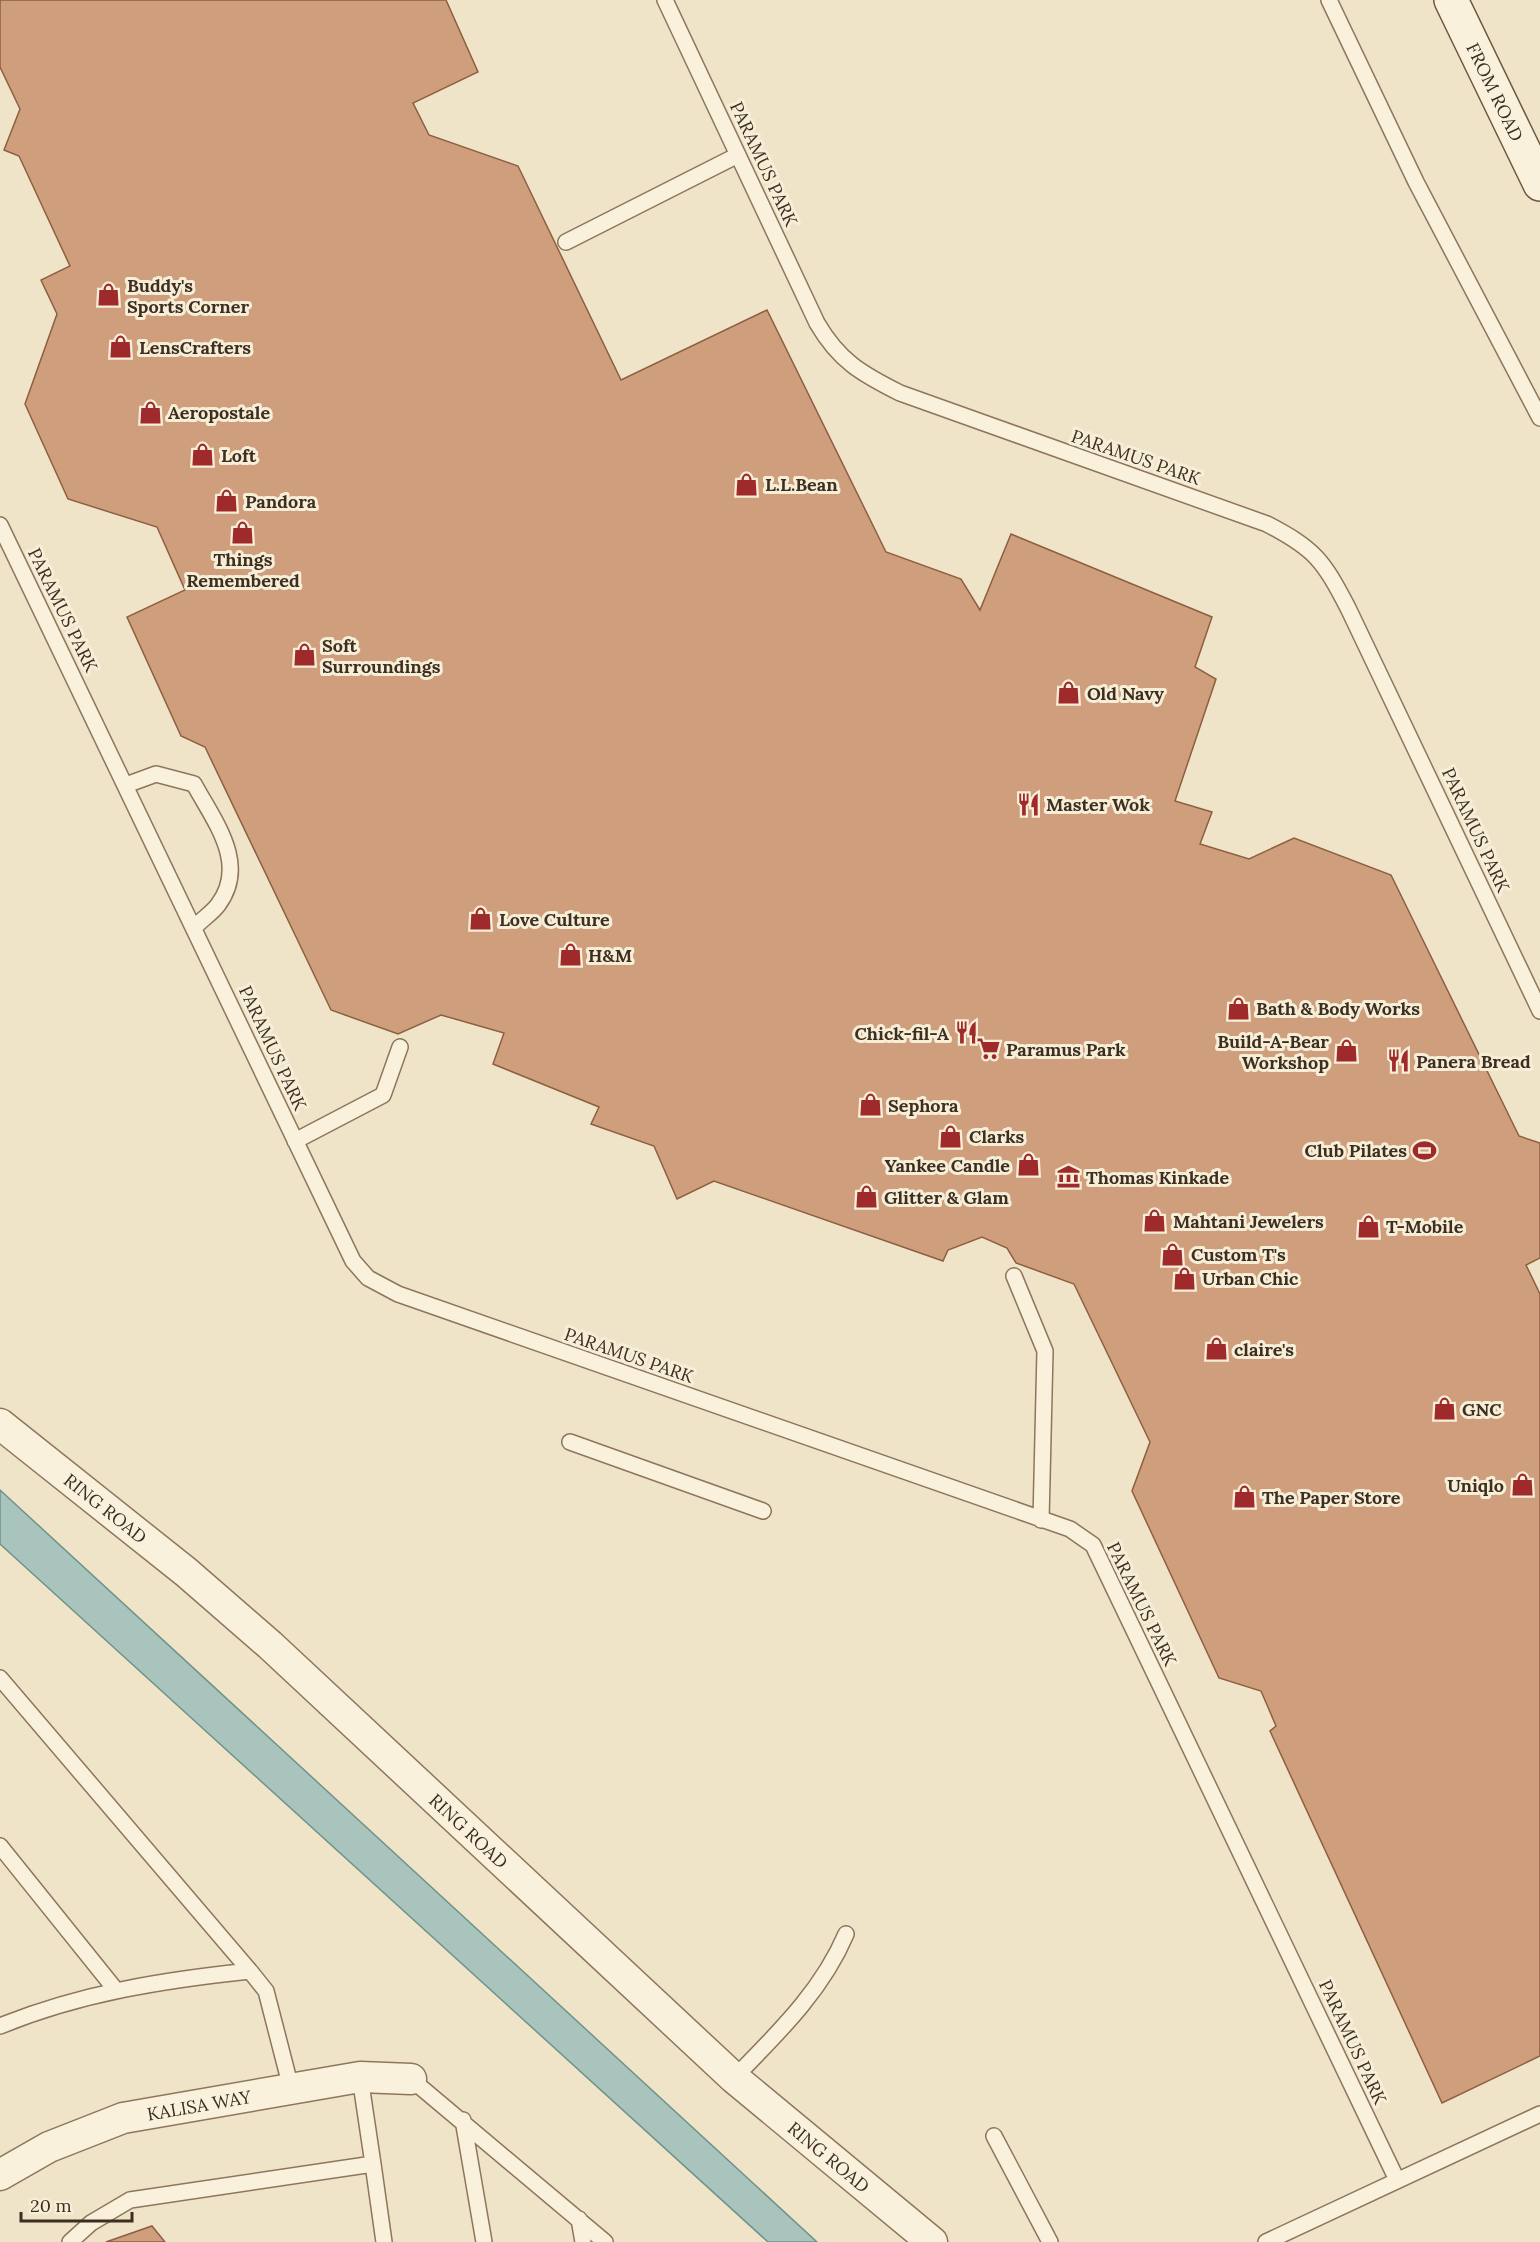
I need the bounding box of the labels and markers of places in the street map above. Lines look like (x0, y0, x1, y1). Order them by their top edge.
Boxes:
place label: Buddy's Sports Corner (127, 274, 250, 318)
shop icon: Buddy's Sports Corner (96, 282, 122, 308)
shop icon: LensCrafters (108, 334, 134, 360)
place label: LensCrafters (139, 336, 251, 359)
shop icon: Aeropostale (137, 399, 163, 425)
place label: Aeropostale (168, 401, 270, 424)
shop icon: Loft (190, 442, 216, 468)
place label: Loft (221, 444, 257, 467)
shop icon: L.L.Bean (734, 471, 760, 497)
place label: L.L.Bean (765, 473, 838, 496)
shop icon: Pandora (214, 488, 240, 514)
place label: Pandora (245, 490, 317, 513)
shop icon: Things Remembered (230, 520, 256, 546)
place label: Things Remembered (186, 548, 300, 592)
place label: Soft Surroundings (322, 634, 441, 678)
shop icon: Soft Surroundings (291, 642, 317, 668)
shop icon: Old Navy (1056, 680, 1082, 706)
place label: Old Navy (1087, 682, 1164, 705)
restaurant icon: Master Wok (1015, 791, 1041, 817)
place label: Master Wok (1046, 793, 1150, 816)
shop icon: Love Culture (468, 906, 494, 932)
place label: Love Culture (499, 908, 610, 931)
shop icon: H&M (557, 942, 583, 968)
place label: H&M (588, 944, 632, 967)
shop icon: Bath & Body Works (1225, 995, 1251, 1021)
place label: Bath & Body Works (1256, 997, 1420, 1020)
restaurant icon: Chick-fil-A (954, 1020, 980, 1046)
place label: Chick-fil-A (854, 1022, 949, 1045)
place label: Build-A-Bear Workshop (1217, 1030, 1329, 1074)
supermarket icon: Paramus Park (975, 1036, 1001, 1062)
place label: Paramus Park (1006, 1038, 1126, 1061)
shop icon: Build-A-Bear Workshop (1334, 1038, 1360, 1064)
restaurant icon: Panera Bread (1385, 1048, 1411, 1074)
place label: Panera Bread (1416, 1050, 1531, 1073)
shop icon: Sephora (857, 1092, 883, 1118)
place label: Sephora (888, 1094, 959, 1117)
shop icon: Clarks (938, 1123, 964, 1149)
place label: Clarks (969, 1125, 1025, 1148)
sports icon: Club Pilates (1412, 1137, 1438, 1163)
place label: Club Pilates (1305, 1139, 1407, 1162)
shop icon: Yankee Candle (1015, 1152, 1041, 1178)
place label: Yankee Candle (885, 1154, 1010, 1177)
museum icon: Thomas Kinkade (1055, 1164, 1081, 1190)
place label: Thomas Kinkade (1086, 1166, 1229, 1189)
shop icon: Glitter & Glam (853, 1184, 879, 1210)
place label: Glitter & Glam (884, 1186, 1009, 1209)
shop icon: Mahtani Jewelers (1142, 1208, 1168, 1234)
place label: Mahtani Jewelers (1173, 1210, 1324, 1233)
shop icon: T-Mobile (1355, 1213, 1381, 1239)
place label: T-Mobile (1386, 1215, 1464, 1238)
shop icon: Custom T's (1160, 1241, 1186, 1267)
place label: Custom T's (1191, 1243, 1286, 1266)
shop icon: Urban Chic (1171, 1265, 1197, 1291)
place label: Urban Chic (1202, 1267, 1299, 1290)
shop icon: claire's (1203, 1336, 1229, 1362)
place label: claire's (1234, 1338, 1294, 1361)
shop icon: GNC (1431, 1396, 1457, 1422)
place label: GNC (1462, 1398, 1502, 1421)
shop icon: Uniqlo (1509, 1472, 1535, 1498)
place label: Uniqlo (1447, 1474, 1504, 1497)
shop icon: The Paper Store (1231, 1484, 1257, 1510)
place label: The Paper Store (1262, 1486, 1401, 1509)

